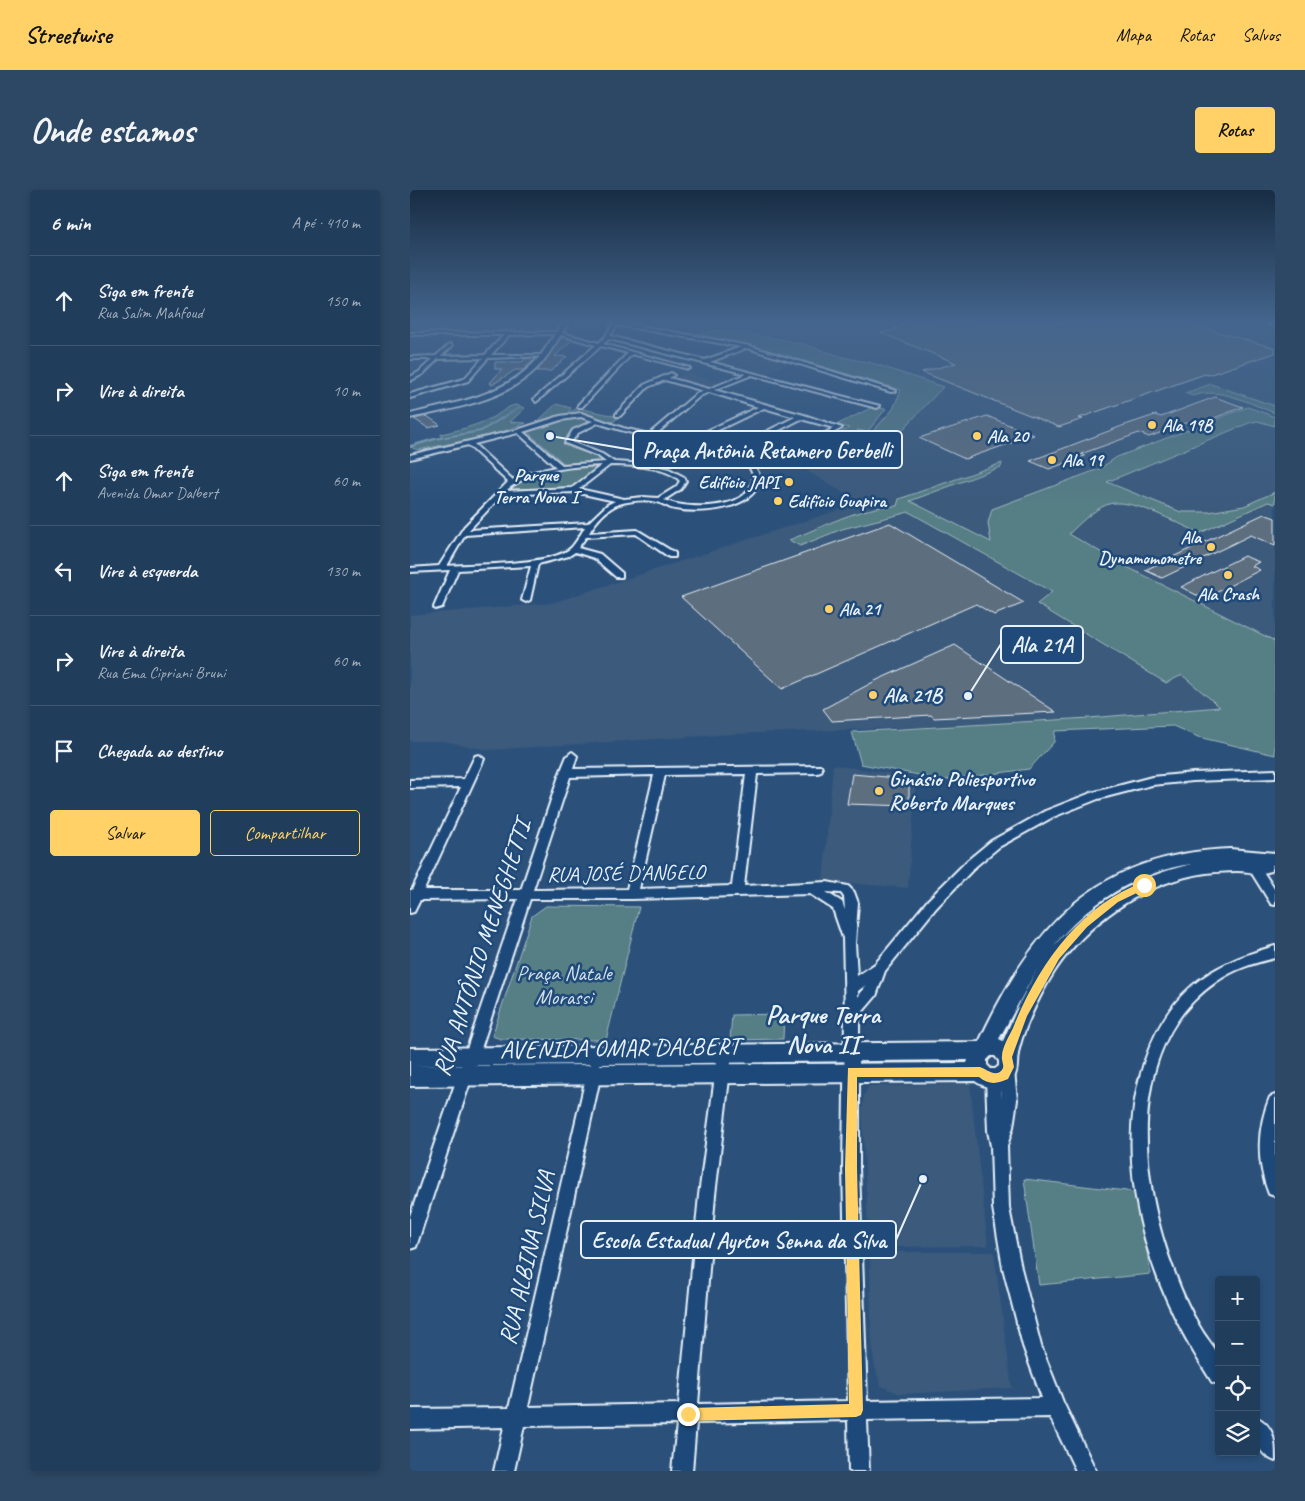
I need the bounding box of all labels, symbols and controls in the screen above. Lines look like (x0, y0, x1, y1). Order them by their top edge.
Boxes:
text: Streetwise (25, 20, 111, 50)
text: Mapa (1116, 24, 1151, 46)
text: Rotas (1179, 24, 1214, 46)
text: Salvos (1242, 24, 1280, 46)
button: Rotas (1195, 107, 1275, 153)
text: Onde estamos (30, 108, 195, 153)
text: 6 min (50, 210, 91, 236)
text: A pé · 410 m (292, 213, 360, 233)
text: Siga em frente (97, 279, 193, 303)
icon: ahead (50, 287, 78, 315)
text: 150 m (326, 291, 360, 311)
text: Rua Salim Mahfoud (97, 303, 203, 323)
icon: right (50, 377, 78, 405)
text: Vire à direita (97, 379, 184, 403)
text: 10 m (333, 381, 360, 401)
place label: Ala 19B (1162, 414, 1214, 436)
marker: Ala 19B (1146, 419, 1158, 431)
place label: Ala 20 (987, 425, 1030, 447)
marker: Ala 20 (971, 430, 983, 442)
callout: Praça Antônia Retamero Gerbelli (633, 431, 902, 468)
text: Praça Antônia Retamero Gerbelli (643, 437, 894, 465)
place label: Ala 19 (1062, 449, 1105, 471)
marker: Ala 19 (1046, 454, 1058, 466)
text: Siga em frente (97, 459, 193, 483)
district label: Parque Terra Nova I (494, 463, 582, 509)
icon: ahead (50, 467, 78, 495)
text: 60 m (333, 471, 360, 491)
place label: Edifício JAPI (699, 471, 783, 493)
marker: Edifício JAPI (783, 476, 795, 488)
text: Avenida Omar Dalbert (97, 483, 218, 503)
place label: Edifício Guapira (788, 490, 887, 512)
marker: Edifício Guapira (772, 495, 784, 507)
place label: Ala Dynamomometre (1099, 526, 1203, 569)
marker: Ala Dynamomometre (1205, 541, 1217, 553)
icon: left (50, 557, 78, 585)
text: Vire à esquerda (97, 559, 197, 583)
text: 130 m (326, 561, 360, 581)
marker: Ala Crash (1222, 569, 1234, 581)
place label: Ala Crash (1197, 583, 1261, 605)
place label: Ala 21 (839, 598, 882, 620)
marker: Ala 21 (823, 603, 835, 615)
callout: Ala 21A (1001, 626, 1083, 663)
text: Ala 21A (1011, 631, 1074, 659)
text: Vire à direita (97, 639, 184, 663)
icon: right (50, 647, 78, 675)
text: 60 m (333, 651, 360, 671)
text: Rua Ema Cipriani Bruni (97, 663, 225, 683)
place label: Ala 21B (883, 682, 944, 708)
marker: Ala 21B (867, 689, 879, 701)
icon: arrive (50, 737, 78, 765)
text: Chegada ao destino (97, 739, 223, 763)
place label: Ginásio Poliesportivo Roberto Marques (889, 766, 1037, 816)
marker: Ginásio Poliesportivo Roberto Marques (873, 785, 885, 797)
button: Salvar (50, 810, 200, 856)
button: Compartilhar (210, 810, 360, 856)
street label: RUA ANTÔNIO MENEGHETTI (425, 811, 540, 1080)
street label: RUA JOSÉ D'ANGELO (547, 859, 708, 887)
route start (1133, 874, 1156, 897)
park label: Praça Natale Morassi (516, 960, 614, 1010)
district label: Parque Terra Nova II (766, 998, 882, 1061)
street label: AVENIDA OMAR DALBERT (500, 1030, 746, 1066)
street label: RUA ALBINA SILVA (491, 1167, 563, 1348)
callout: Escola Estadual Ayrton Senna da Silva (581, 1221, 896, 1258)
text: Escola Estadual Ayrton Senna da Silva (592, 1227, 888, 1255)
map controls (1215, 1276, 1260, 1456)
button: + (1215, 1276, 1260, 1321)
button: − (1215, 1321, 1260, 1366)
button: locate (1215, 1366, 1260, 1411)
route end (677, 1403, 700, 1426)
button: layers (1215, 1411, 1260, 1456)

